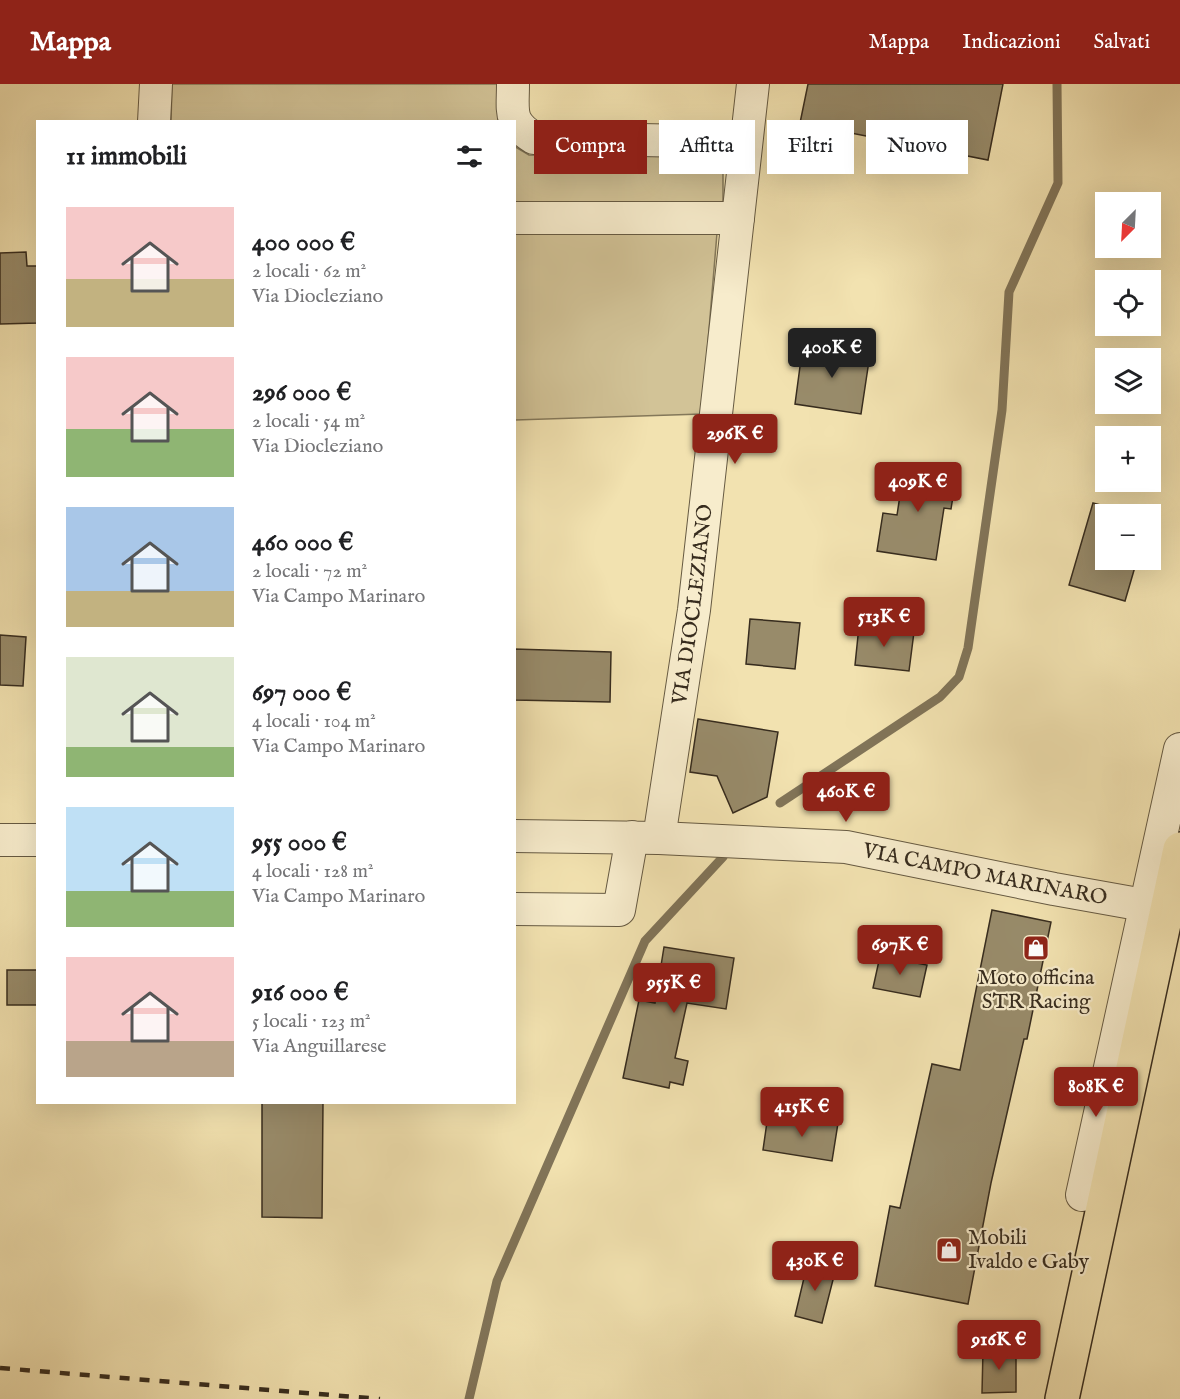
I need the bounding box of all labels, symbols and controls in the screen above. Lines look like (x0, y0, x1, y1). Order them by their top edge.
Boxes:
text: Mappa (30, 25, 111, 60)
text: Mappa (869, 29, 929, 56)
text: Indicazioni (962, 29, 1061, 56)
text: Salvati (1094, 29, 1150, 56)
chip: Compra (534, 120, 647, 174)
chip: Affitta (659, 120, 755, 174)
chip: Filtri (767, 120, 854, 174)
chip: Nuovo (866, 120, 968, 174)
text: 11 immobili (66, 140, 187, 173)
icon: filters (453, 140, 486, 173)
north arrow (1095, 192, 1161, 258)
map controls (1095, 192, 1161, 570)
text: 400 000 € (252, 226, 355, 259)
icon: home (114, 231, 186, 303)
text: 2 locali · 62 m² (252, 259, 366, 284)
button: locate (1095, 270, 1161, 336)
text: Via Diocleziano (252, 284, 383, 309)
pin: 400K € (783, 328, 881, 379)
text: 400K € (802, 335, 862, 360)
button: layers (1095, 348, 1161, 414)
text: 296 000 € (252, 376, 351, 409)
icon: home (114, 381, 186, 453)
text: 2 locali · 54 m² (252, 409, 365, 434)
pin: 296K € (686, 414, 784, 465)
text: 296K € (706, 421, 764, 446)
button: + (1095, 426, 1161, 492)
text: Via Diocleziano (252, 434, 383, 459)
pin: 409K € (869, 462, 967, 513)
text: 409K € (889, 469, 947, 494)
street label: VIA DIOCLEZIANO (666, 503, 719, 708)
button: − (1095, 504, 1161, 570)
text: 460 000 € (252, 526, 353, 559)
icon: home (114, 531, 186, 603)
text: 2 locali · 72 m² (252, 559, 367, 584)
text: Via Campo Marinaro (252, 584, 425, 609)
pin: 513K € (835, 597, 933, 648)
text: 513K € (858, 604, 910, 629)
text: 697 000 € (252, 676, 351, 709)
icon: home (114, 681, 186, 753)
text: 4 locali · 104 m² (252, 709, 376, 734)
text: Via Campo Marinaro (252, 734, 425, 759)
pin: 460K € (797, 772, 895, 823)
text: 460K € (817, 779, 875, 804)
text: 955 000 € (252, 826, 347, 859)
icon: home (114, 831, 186, 903)
street label: VIA CAMPO MARINARO (860, 837, 1109, 912)
text: 4 locali · 128 m² (252, 859, 374, 884)
text: Via Campo Marinaro (252, 884, 425, 909)
pin: 697K € (851, 925, 949, 976)
text: 697K € (871, 932, 929, 957)
shop icon: Moto officina STR Racing (1021, 933, 1051, 963)
pin: 955K € (625, 963, 723, 1014)
place label: Moto officina STR Racing (978, 965, 1095, 1016)
text: 955K € (647, 970, 701, 995)
text: 916 000 € (252, 976, 349, 1009)
icon: home (114, 981, 186, 1053)
text: 5 locali · 123 m² (252, 1009, 371, 1034)
text: Via Anguillarese (252, 1034, 387, 1059)
pin: 808K € (1047, 1067, 1145, 1118)
text: 808K € (1068, 1074, 1124, 1099)
pin: 415K € (753, 1087, 851, 1138)
text: 415K € (774, 1094, 830, 1119)
place label: Mobili Ivaldo e Gaby (968, 1225, 1090, 1276)
shop icon: Mobili Ivaldo e Gaby (934, 1235, 964, 1265)
pin: 430K € (766, 1241, 864, 1292)
text: 430K € (786, 1248, 844, 1273)
pin: 916K € (950, 1320, 1048, 1371)
text: 916K € (971, 1327, 1027, 1352)

